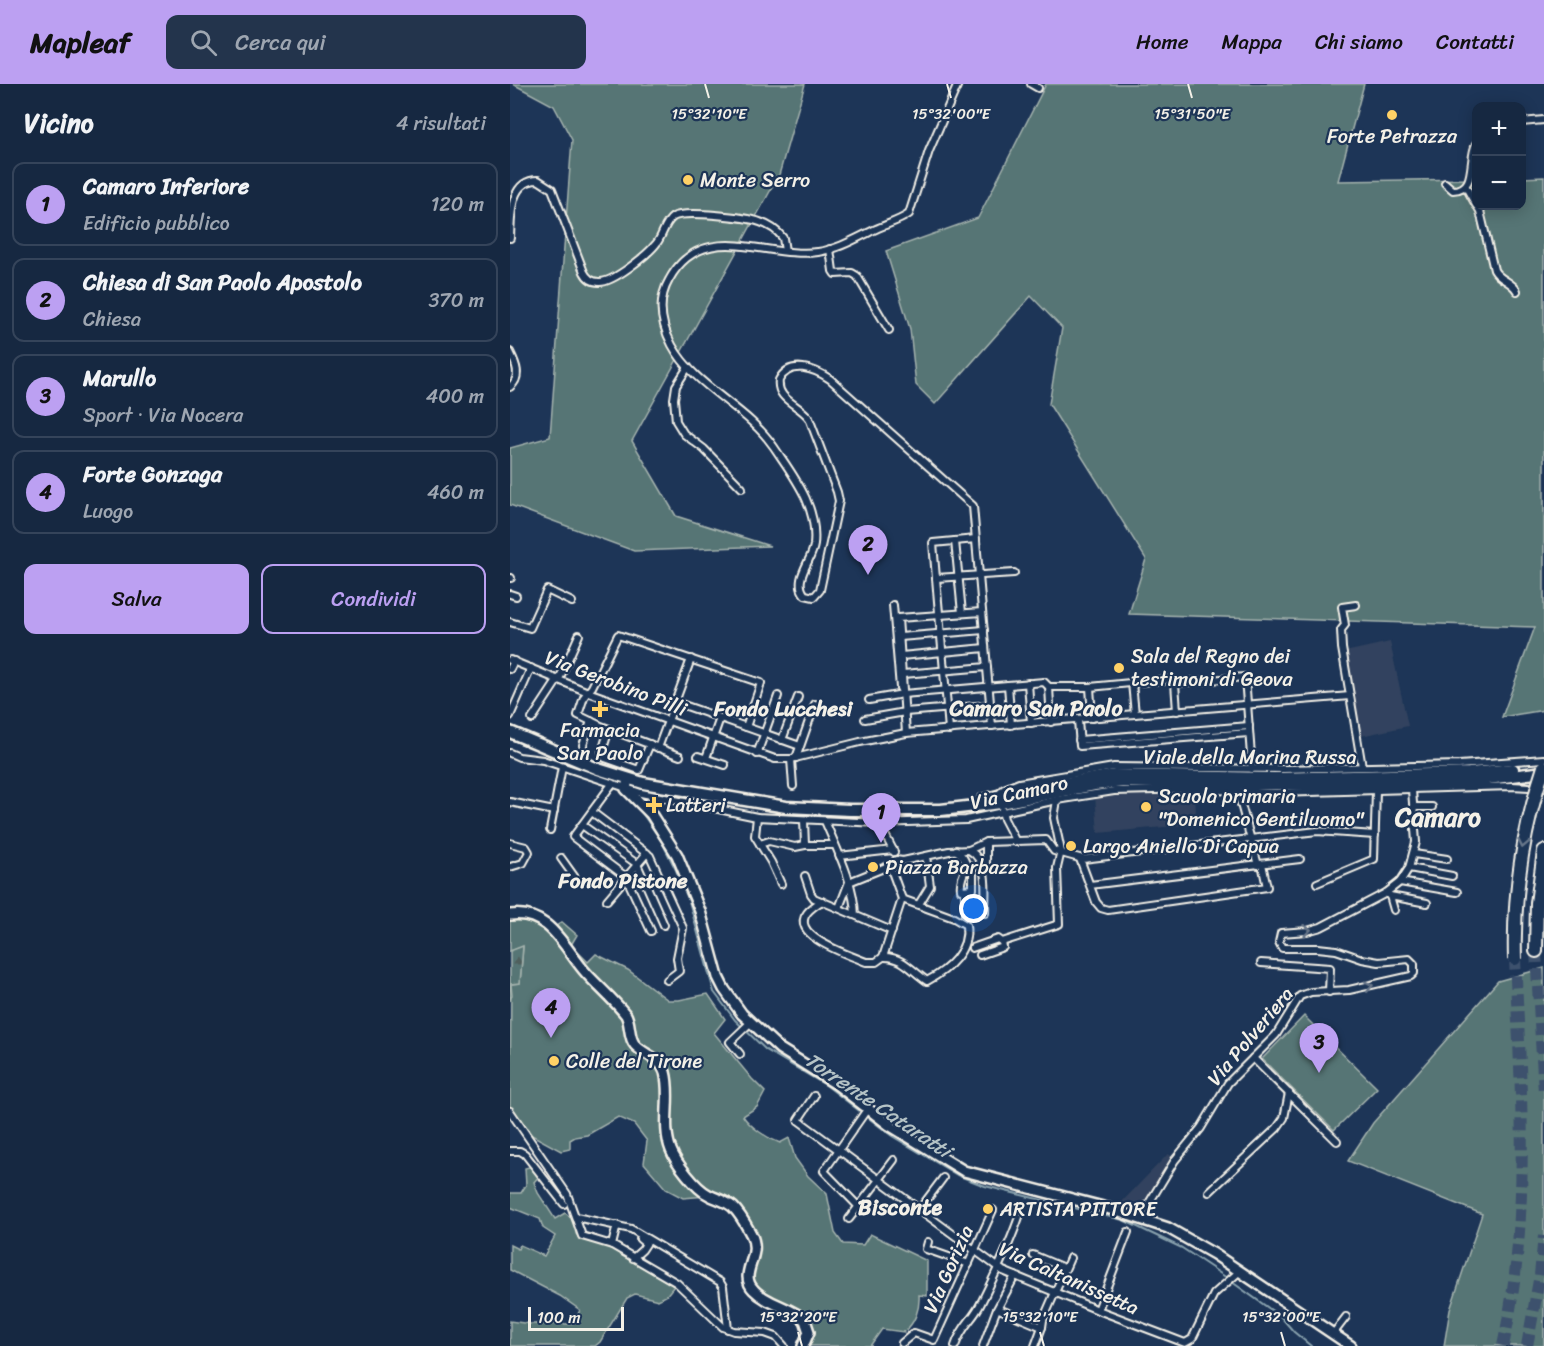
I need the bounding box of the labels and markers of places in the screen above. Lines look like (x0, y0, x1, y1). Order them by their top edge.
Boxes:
marker: Forte Petrazza (1385, 108, 1399, 122)
place label: Forte Petrazza (1327, 119, 1458, 154)
place label: Monte Serro (700, 163, 810, 198)
marker: Monte Serro (681, 173, 695, 187)
pin: 2 (848, 526, 888, 575)
place label: Sala del Regno dei testimoni di Geova (1131, 639, 1293, 697)
marker: Sala del Regno dei testimoni di Geova (1112, 661, 1126, 675)
marker: Farmacia San Paolo (593, 702, 607, 716)
place label: Farmacia San Paolo (557, 713, 643, 771)
place label: Scuola primaria "Domenico Gentiluomo" (1158, 779, 1365, 837)
place label: Latteri (666, 788, 726, 823)
pin: 1 (862, 794, 901, 843)
marker: Latteri (647, 798, 661, 812)
marker: Scuola primaria "Domenico Gentiluomo" (1139, 800, 1153, 814)
place label: Largo Aniello Di Capua (1083, 829, 1279, 864)
marker: Largo Aniello Di Capua (1064, 839, 1078, 853)
place label: Piazza Barbazza (885, 850, 1028, 885)
marker: Piazza Barbazza (866, 860, 880, 874)
pin: 4 (532, 988, 570, 1038)
pin: 3 (1300, 1024, 1338, 1073)
place label: Colle del Tirone (566, 1044, 702, 1079)
marker: Colle del Tirone (547, 1054, 561, 1068)
place label: ARTISTA PITTORE (999, 1192, 1158, 1227)
marker: ARTISTA PITTORE (981, 1202, 995, 1216)

